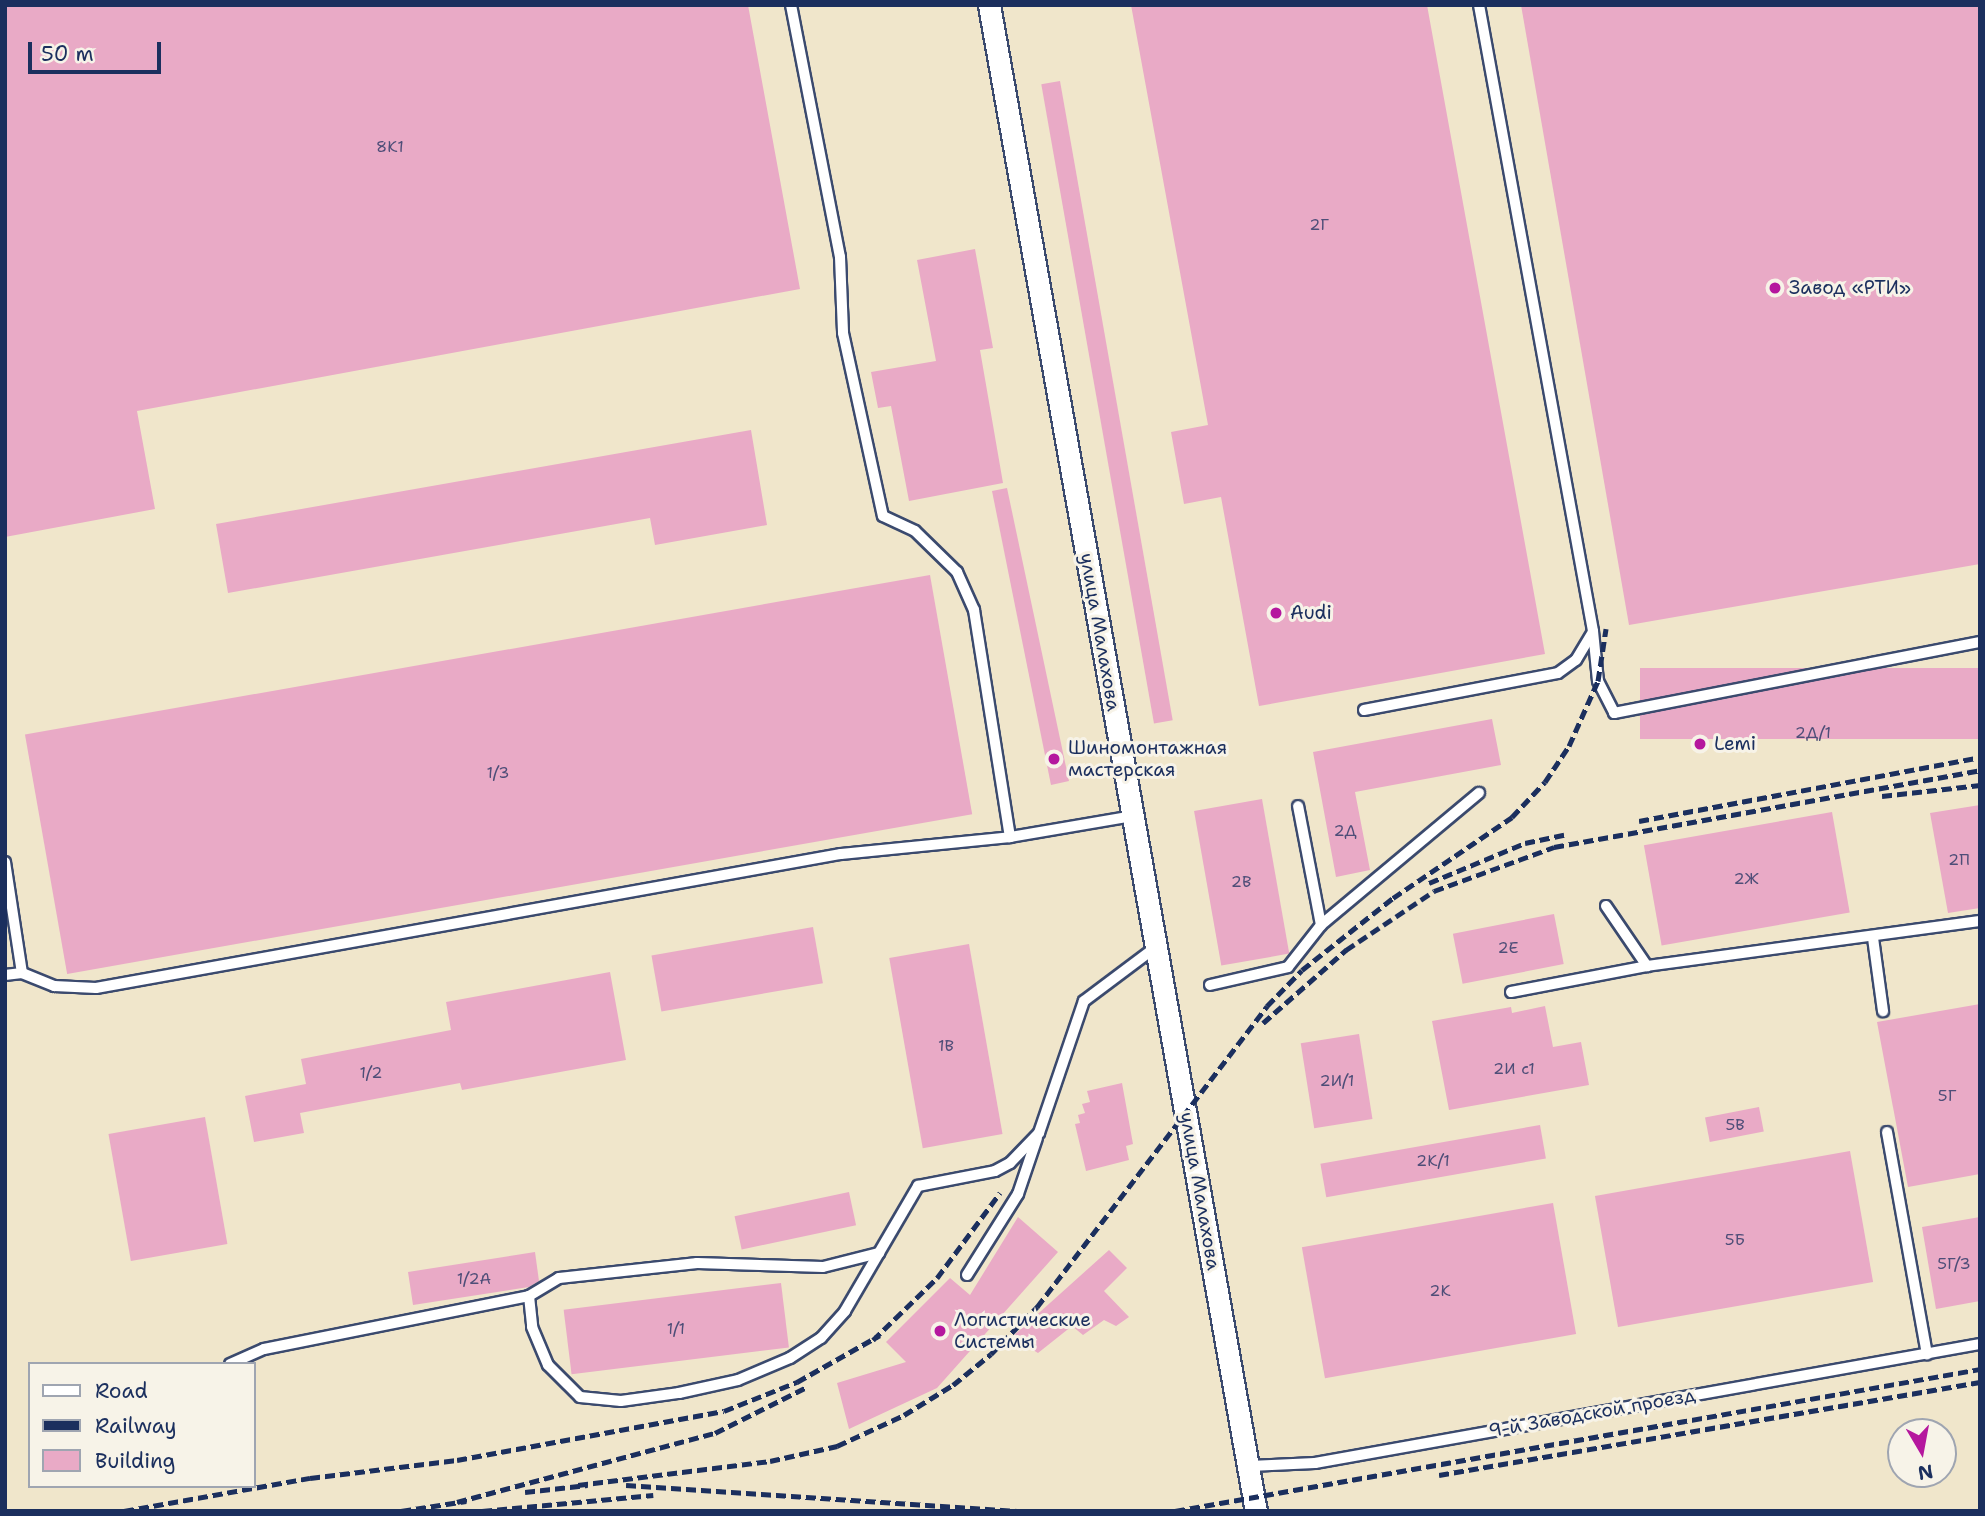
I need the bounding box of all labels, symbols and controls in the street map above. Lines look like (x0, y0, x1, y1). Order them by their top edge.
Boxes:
scale bar (32, 28, 164, 72)
text: 50 m (41, 40, 94, 68)
house number: 8К1 (376, 137, 404, 157)
house number: 2Г (1309, 215, 1329, 235)
place label: Завод «РТИ» (1789, 277, 1911, 299)
marker: Завод «РТИ» (1767, 280, 1783, 296)
street label: улица Малахова (1075, 551, 1125, 713)
place label: Audi (1290, 602, 1332, 624)
marker: Audi (1268, 605, 1284, 621)
house number: 2Д/1 (1795, 723, 1831, 743)
place label: Lemi (1714, 733, 1756, 755)
marker: Lemi (1692, 736, 1708, 752)
place label: Шиномонтажная мастерская (1068, 737, 1227, 781)
marker: Шиномонтажная мастерская (1046, 751, 1062, 767)
house number: 1/3 (487, 763, 509, 783)
house number: 2Д (1333, 821, 1357, 841)
house number: 2П (1948, 850, 1970, 870)
house number: 2Ж (1733, 869, 1759, 889)
house number: 2В (1231, 872, 1251, 892)
house number: 2Е (1497, 938, 1519, 958)
house number: 1В (938, 1036, 954, 1056)
house number: 2И с1 (1493, 1059, 1535, 1079)
house number: 1/2 (360, 1063, 382, 1083)
house number: 2И/1 (1320, 1071, 1354, 1091)
house number: 5Г (1938, 1086, 1956, 1106)
street label: улица Малахова (1175, 1110, 1225, 1272)
house number: 5В (1725, 1115, 1745, 1135)
house number: 2К/1 (1416, 1151, 1450, 1171)
house number: 5Б (1725, 1230, 1745, 1250)
house number: 5Г/3 (1937, 1254, 1971, 1274)
house number: 1/2А (457, 1269, 491, 1289)
house number: 2К (1429, 1281, 1451, 1301)
place label: Логистические Системы (954, 1309, 1091, 1353)
house number: 1/1 (667, 1319, 685, 1339)
marker: Логистические Системы (932, 1323, 948, 1339)
legend (28, 1362, 256, 1488)
text: Road (95, 1377, 148, 1405)
street label: 9-й Заводской проезд (1487, 1384, 1697, 1442)
text: Railway (95, 1412, 177, 1440)
north arrow (1887, 1418, 1957, 1488)
text: Building (95, 1447, 175, 1475)
text: N (1916, 1459, 1935, 1486)

